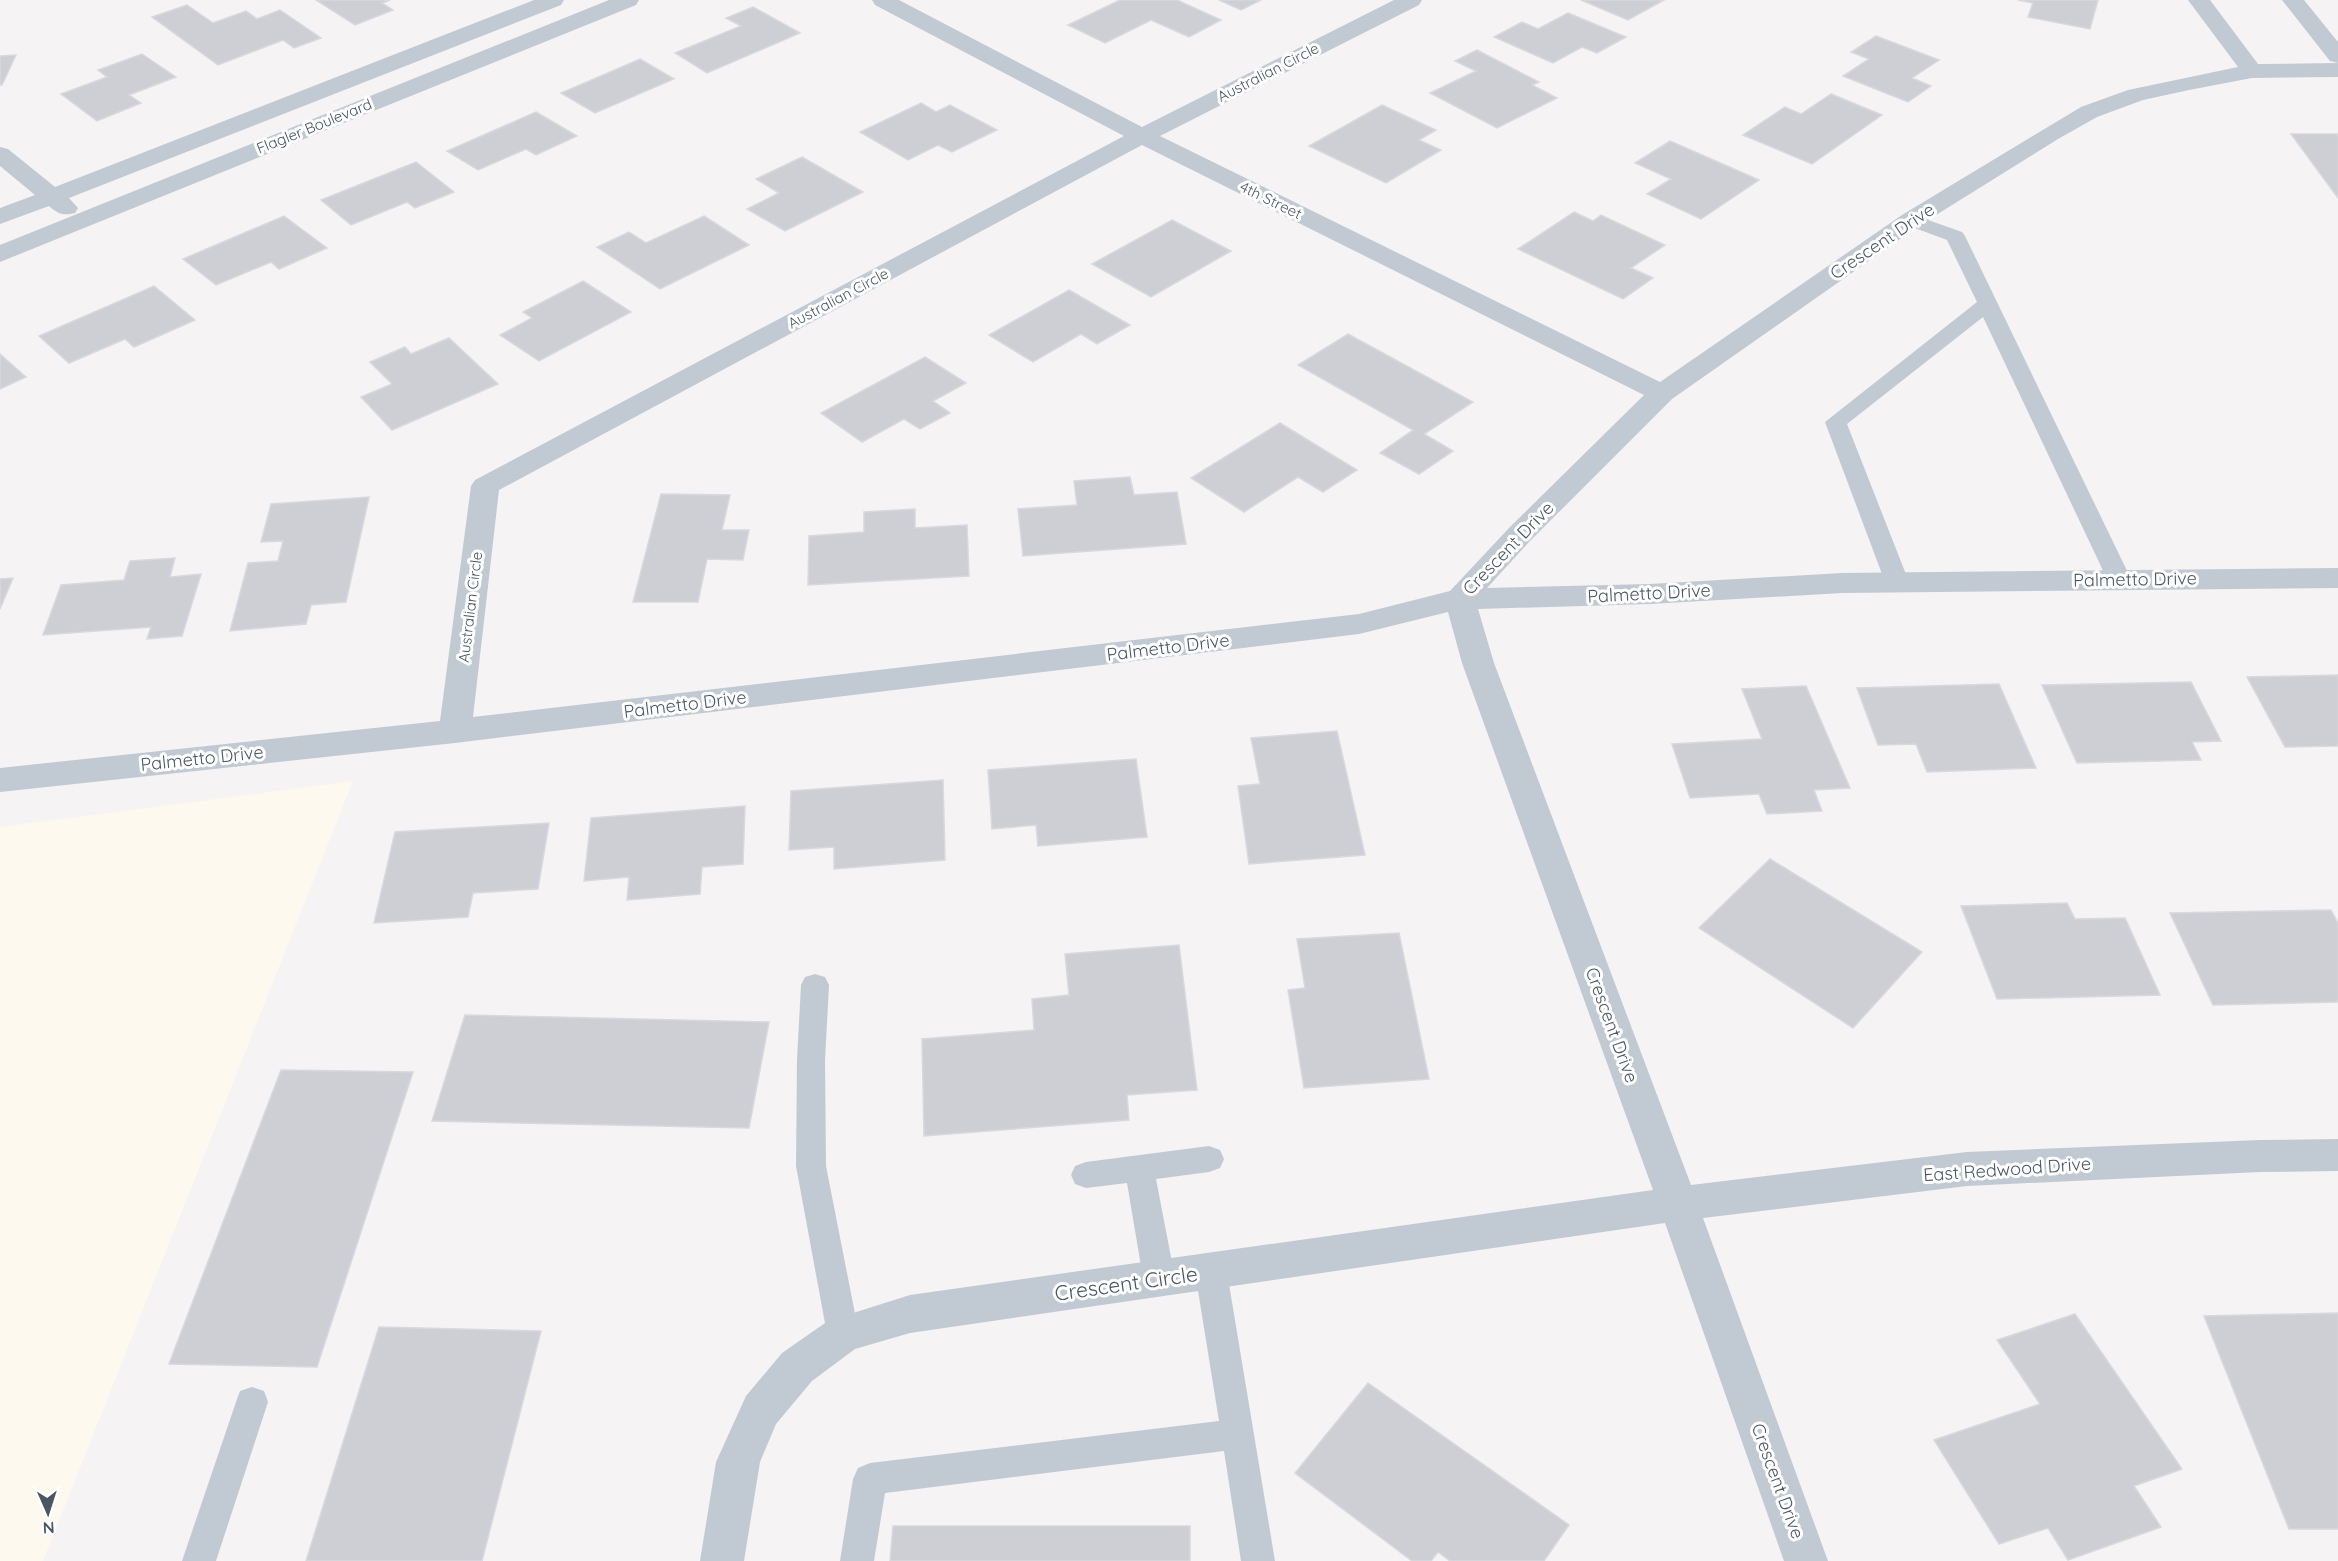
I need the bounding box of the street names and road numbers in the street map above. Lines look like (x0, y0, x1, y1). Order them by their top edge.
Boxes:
street label: Australian Circle (1214, 38, 1322, 106)
street label: Flagler Boulevard (254, 94, 374, 158)
street label: 4th Street (1237, 177, 1305, 223)
street label: Crescent Drive (1825, 198, 1939, 284)
street label: Australian Circle (784, 263, 892, 333)
street label: Crescent Drive (1458, 496, 1558, 600)
street label: Australian Circle (454, 551, 486, 663)
street label: Palmetto Drive (2073, 566, 2197, 592)
street label: Palmetto Drive (1587, 578, 1711, 608)
street label: Palmetto Drive (1105, 628, 1231, 666)
street label: Palmetto Drive (622, 685, 748, 723)
street label: Palmetto Drive (139, 740, 265, 776)
street label: Crescent Drive (1580, 964, 1644, 1086)
street label: East Redwood Drive (1922, 1152, 2092, 1186)
street label: Crescent Circle (1053, 1260, 1199, 1306)
street label: Crescent Drive (1746, 1420, 1810, 1542)

